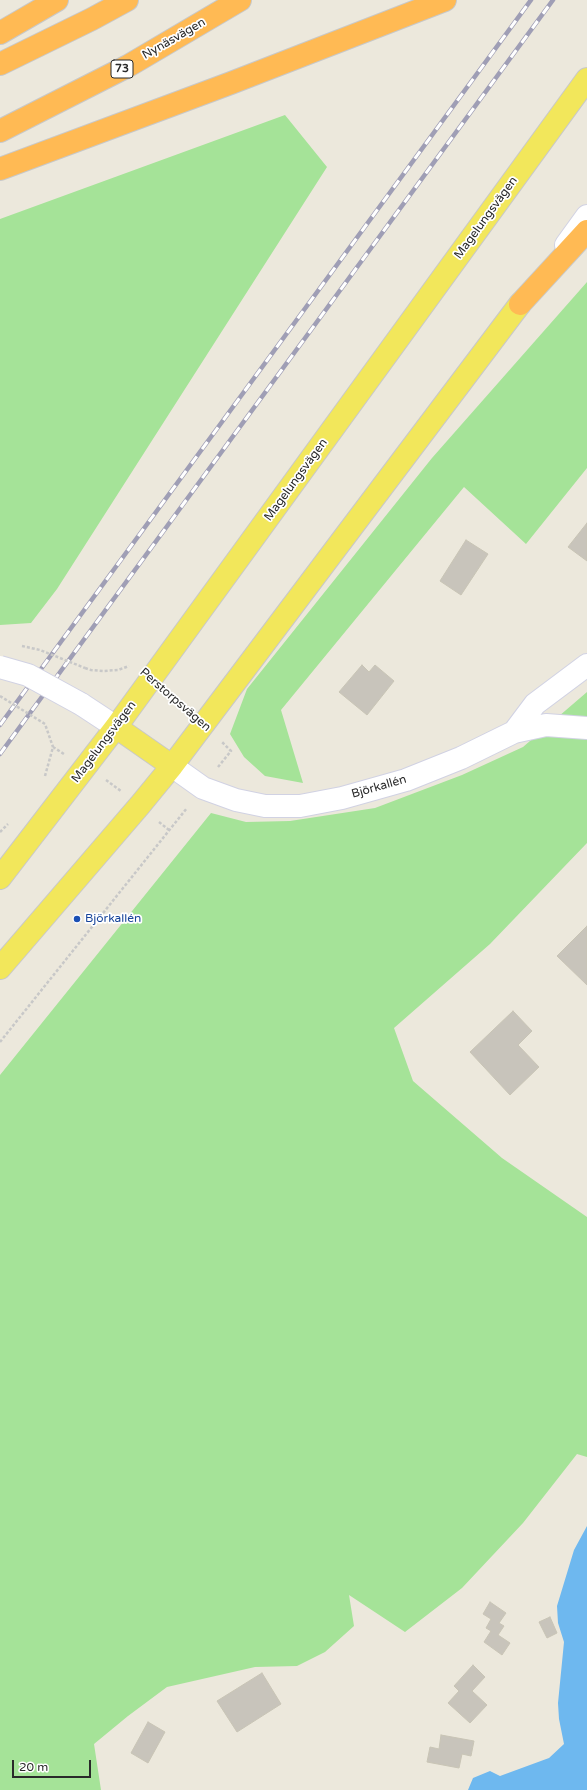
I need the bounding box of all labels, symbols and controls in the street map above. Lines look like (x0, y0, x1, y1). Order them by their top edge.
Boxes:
street label: Nynäsvägen (140, 15, 208, 63)
road number: 73 (111, 60, 133, 78)
street label: Magelungsvägen (451, 174, 521, 262)
street label: Magelungsvägen (261, 436, 331, 524)
street label: Perstorpsvägen (137, 665, 213, 735)
street label: Magelungsvägen (69, 698, 139, 786)
street label: Björkallén (350, 772, 408, 802)
place label: Björkallén (85, 912, 141, 926)
marker: Björkallén (72, 914, 82, 924)
scale bar (14, 1752, 93, 1778)
text: 20 m (19, 1760, 48, 1774)

